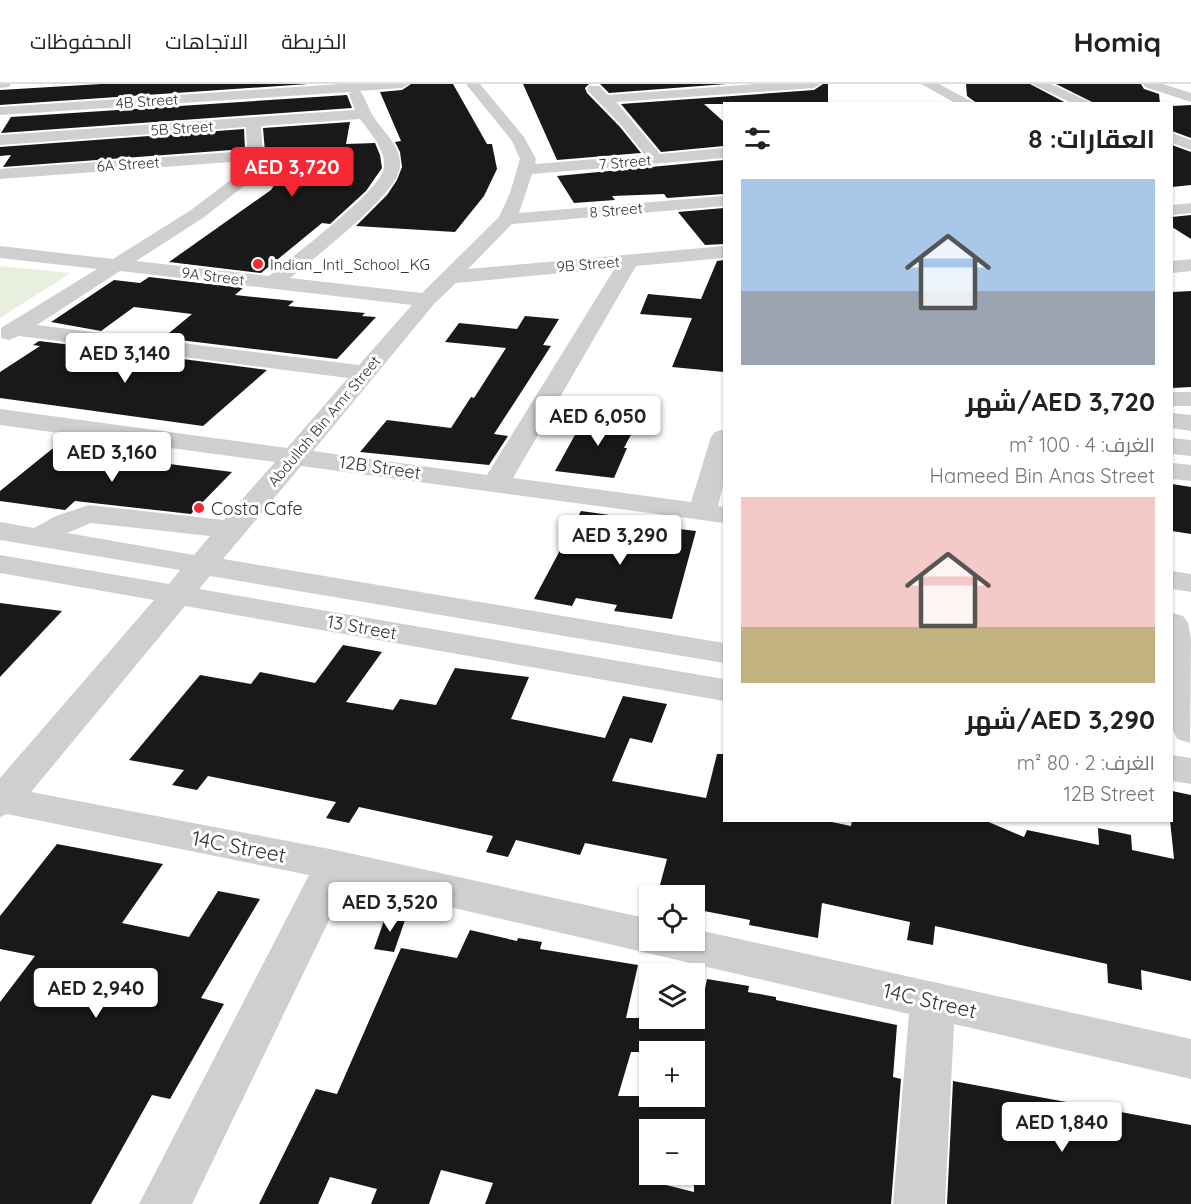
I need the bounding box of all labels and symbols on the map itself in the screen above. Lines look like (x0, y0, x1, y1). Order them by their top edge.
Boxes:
street label: 4B Street (115, 89, 179, 113)
street label: 5B Street (150, 116, 214, 140)
pin: AED 3,720 (223, 147, 361, 198)
street label: 7 Street (598, 150, 652, 174)
street label: 6A Street (96, 152, 160, 176)
street label: 8 Street (589, 198, 643, 222)
street label: 9B Street (556, 252, 620, 276)
place label: Indian_Intl_School_KG (270, 255, 430, 274)
marker: Indian_Intl_School_KG (251, 257, 265, 271)
street label: 9A Street (180, 263, 246, 289)
pin: AED 3,140 (56, 333, 194, 384)
street label: Abdullah Bin Amr Street (264, 352, 384, 490)
pin: AED 6,050 (529, 396, 667, 447)
pin: AED 3,160 (43, 432, 181, 483)
street label: 12B Street (338, 450, 422, 484)
place label: Costa Cafe (211, 497, 303, 520)
marker: Costa Cafe (192, 501, 206, 515)
pin: AED 3,290 (551, 515, 689, 566)
street label: 13 Street (325, 610, 399, 644)
street label: 14C Street (190, 824, 288, 868)
pin: AED 3,520 (321, 882, 459, 933)
pin: AED 2,940 (27, 968, 165, 1019)
street label: 14C Street (881, 977, 979, 1023)
pin: AED 1,840 (993, 1102, 1131, 1153)

